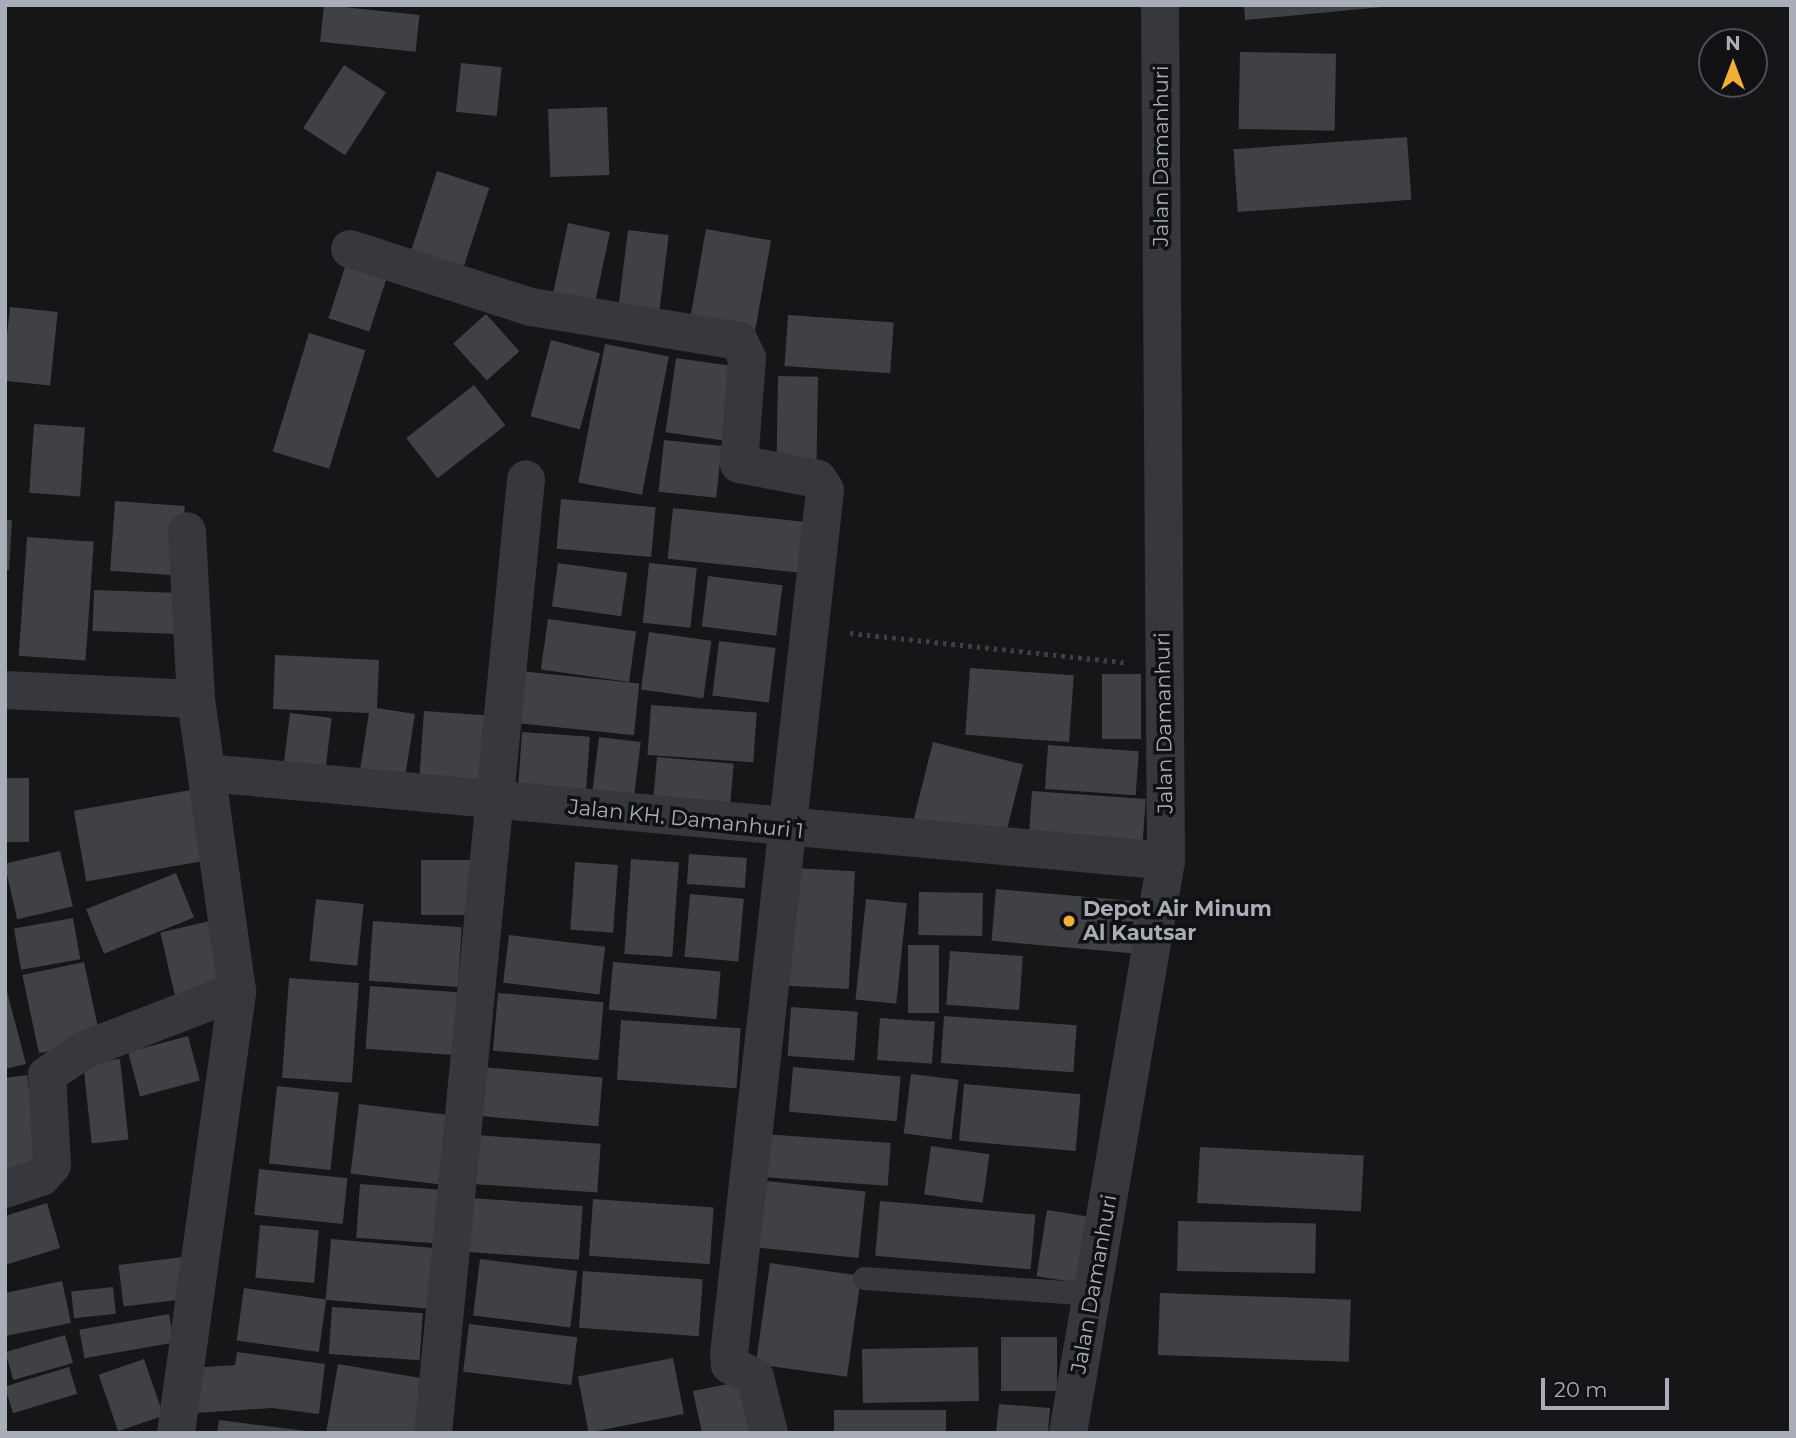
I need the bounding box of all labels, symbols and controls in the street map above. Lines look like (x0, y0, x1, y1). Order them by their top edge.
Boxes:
north arrow (1698, 28, 1768, 98)
text: N (1725, 32, 1741, 55)
street label: Jalan Damanhuri (1148, 65, 1174, 247)
street label: Jalan Damanhuri (1150, 632, 1178, 814)
street label: Jalan KH. Damanhuri 1 (567, 794, 805, 844)
place label: Depot Air Minum Al Kautsar (1083, 896, 1272, 946)
marker: Depot Air Minum Al Kautsar (1061, 913, 1077, 929)
street label: Jalan Damanhuri (1066, 1192, 1122, 1376)
scale bar (1544, 1364, 1672, 1408)
text: 20 m (1554, 1377, 1608, 1402)

